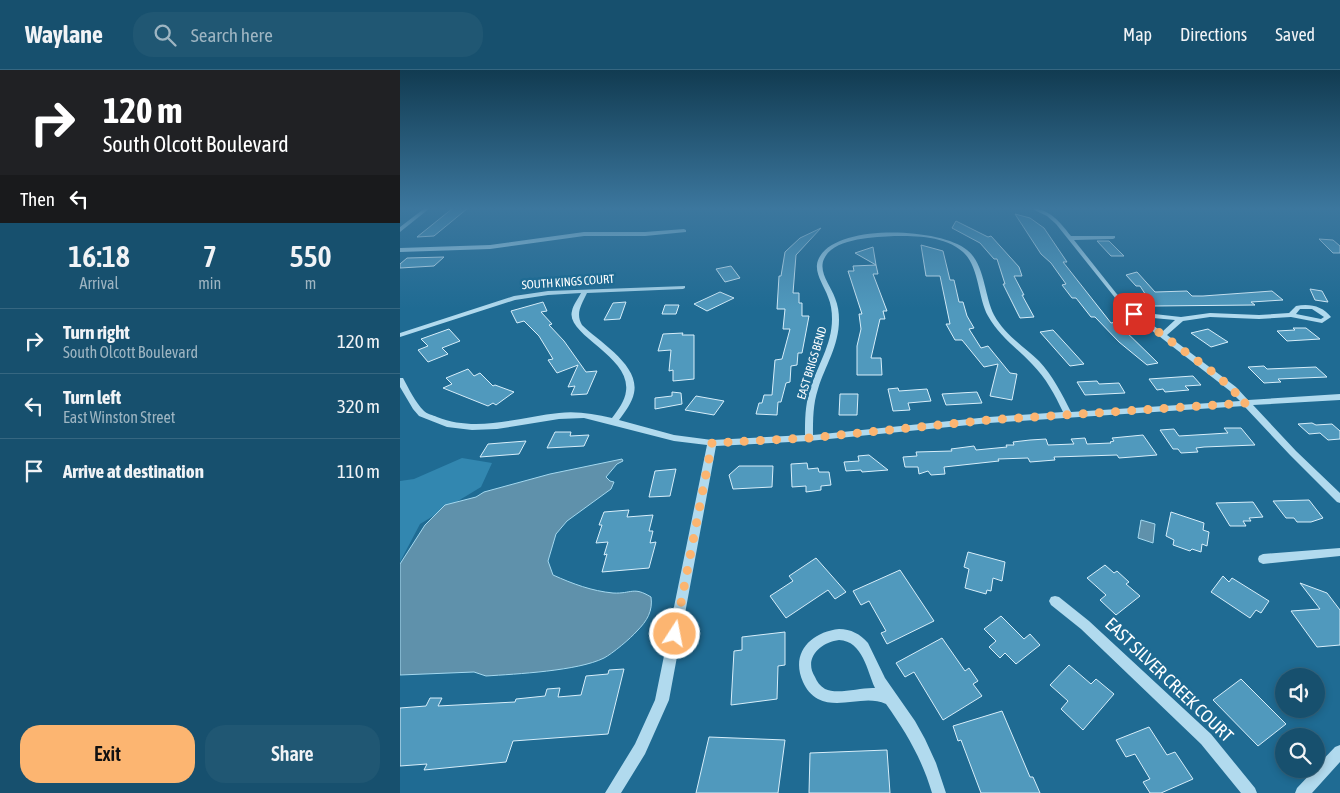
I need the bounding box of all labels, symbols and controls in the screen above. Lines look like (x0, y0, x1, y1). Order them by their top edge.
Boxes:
search box (133, 12, 483, 57)
text: Waylane (25, 21, 103, 48)
icon: search (151, 21, 179, 49)
text: Search here (191, 24, 273, 46)
text: Map (1123, 24, 1152, 45)
text: Directions (1180, 24, 1247, 45)
text: Saved (1275, 24, 1315, 45)
icon: right (20, 90, 85, 155)
text: 120 m (103, 90, 182, 130)
text: South Olcott Boulevard (103, 131, 289, 157)
icon: left (65, 185, 93, 213)
text: Then (20, 188, 55, 210)
text: 16:18 (68, 239, 130, 273)
text: 7 (203, 239, 217, 273)
text: 550 (289, 239, 332, 273)
street label: SOUTH KINGS COURT (521, 272, 615, 292)
text: Arrival (80, 274, 119, 292)
text: min (198, 274, 221, 292)
text: m (305, 274, 316, 292)
pin (1113, 293, 1155, 335)
icon: arrive (1120, 300, 1148, 328)
text: Turn right (63, 321, 130, 343)
street label: EAST BRIGS BEND (794, 325, 830, 401)
icon: right (20, 327, 48, 355)
text: 120 m (337, 330, 380, 352)
text: South Olcott Boulevard (63, 343, 198, 361)
text: Turn left (63, 386, 121, 408)
icon: left (20, 392, 48, 420)
text: 320 m (337, 395, 380, 417)
text: East Winston Street (63, 408, 175, 426)
icon: arrive (20, 457, 48, 485)
text: Arrive at destination (63, 460, 204, 482)
text: 110 m (337, 460, 380, 482)
position arrow (648, 607, 700, 659)
street label: EAST SILVER CREEK COURT (1101, 613, 1238, 746)
map controls (1275, 668, 1325, 778)
button: sound (1275, 668, 1325, 718)
button: Exit (20, 725, 195, 783)
button: Share (205, 725, 380, 783)
button: search (1275, 728, 1325, 778)

